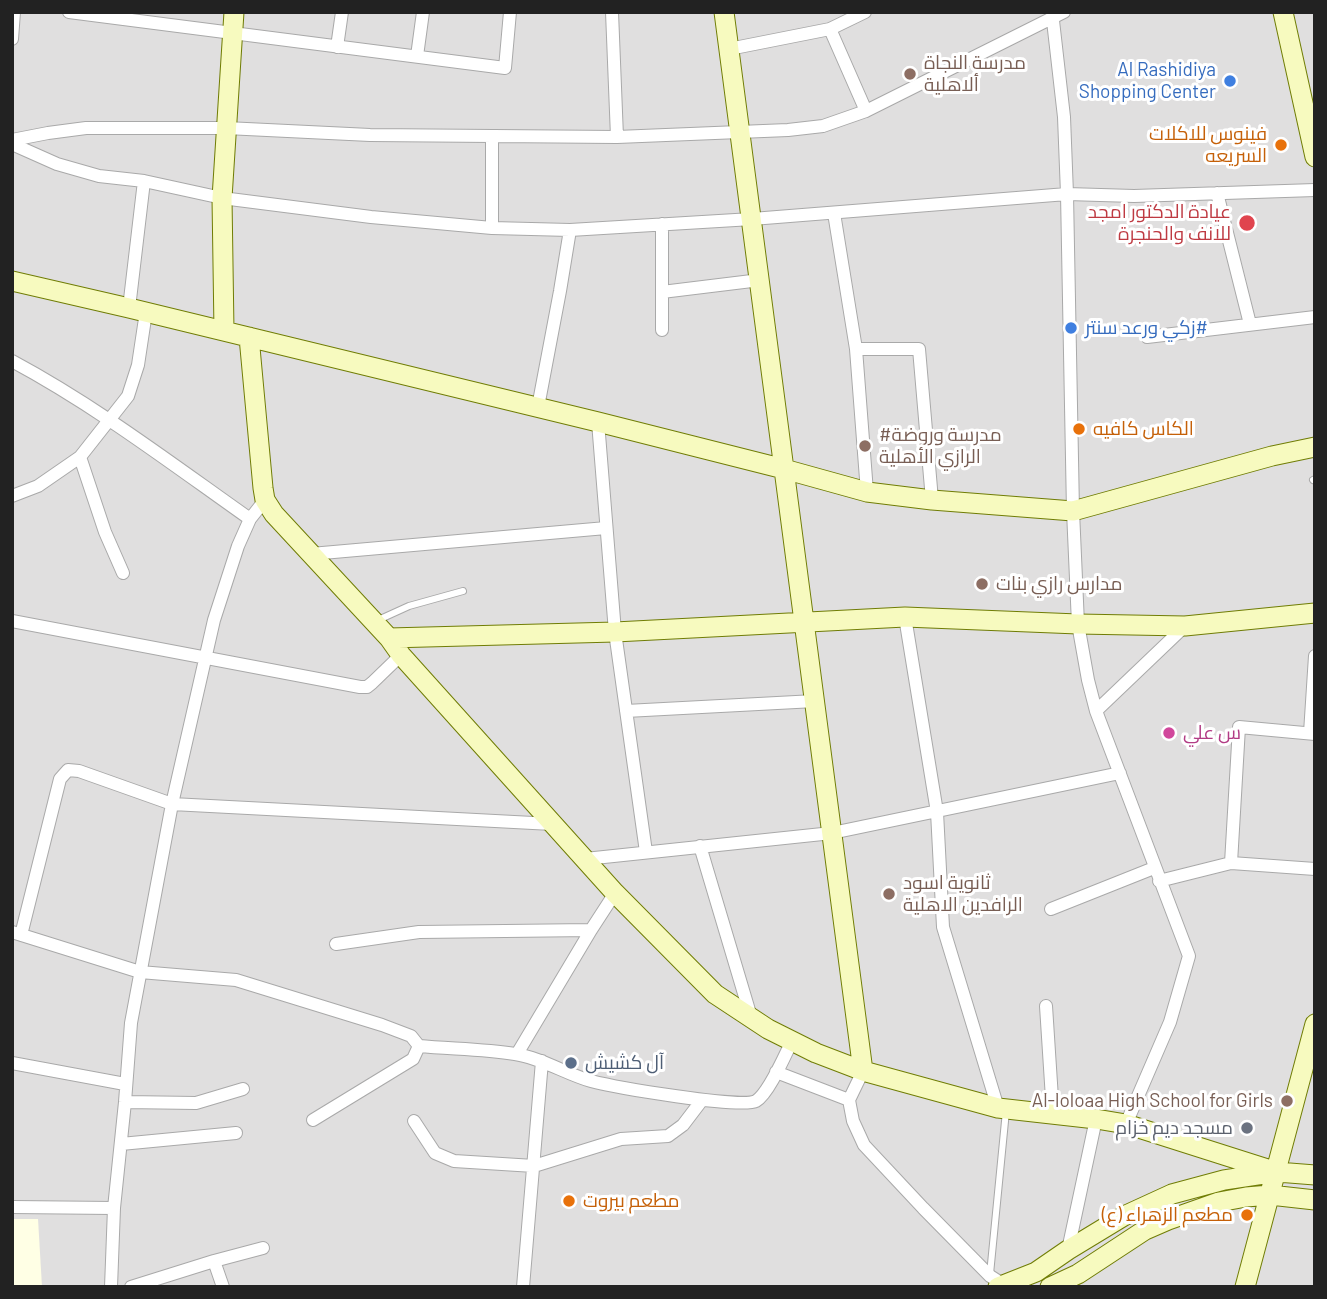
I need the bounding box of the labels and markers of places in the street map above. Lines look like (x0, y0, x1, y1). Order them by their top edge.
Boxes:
place label: مدرسة النجاة ألاهلية (924, 52, 1026, 96)
place label: Al Rashidiya Shopping Center (1079, 59, 1216, 103)
marker: مدرسة النجاة ألاهلية (902, 66, 918, 82)
marker: Al Rashidiya Shopping Center (1222, 73, 1238, 89)
place label: فينوس للاكلات السريعه (1149, 123, 1267, 167)
marker: فينوس للاكلات السريعه (1273, 137, 1289, 153)
place label: عيادة الدكتور امجد للانف والحنجرة (1088, 201, 1231, 245)
marker: عيادة الدكتور امجد للانف والحنجرة (1237, 213, 1257, 233)
place label: زكي ورعد سنتر# (1085, 317, 1208, 339)
marker: زكي ورعد سنتر# (1063, 320, 1079, 336)
place label: الكاس كافيه (1093, 418, 1194, 440)
marker: الكاس كافيه (1071, 421, 1087, 437)
place label: #مدرسة وروضة الرازي الأهلية (879, 424, 1002, 468)
marker: #مدرسة وروضة الرازي الأهلية (857, 438, 873, 454)
place label: مدارس رازي بنات (996, 573, 1122, 595)
marker: مدارس رازي بنات (974, 576, 990, 592)
place label: س علي (1183, 722, 1241, 744)
marker: س علي (1161, 725, 1177, 741)
place label: ثانوية اسود الرافدين الاهلية (903, 872, 1023, 916)
marker: ثانوية اسود الرافدين الاهلية (881, 886, 897, 902)
place label: آل كشيش (585, 1052, 664, 1074)
marker: آل كشيش (563, 1055, 579, 1071)
place label: Al-loloaa High School for Girls (1032, 1090, 1273, 1112)
marker: Al-loloaa High School for Girls (1279, 1093, 1295, 1109)
place label: مسجد ديم خزام (1115, 1117, 1233, 1139)
marker: مسجد ديم خزام (1239, 1120, 1255, 1136)
place label: مطعم بيروت (583, 1190, 680, 1212)
marker: مطعم بيروت (561, 1193, 577, 1209)
place label: مطعم الزهراء (ع) (1102, 1204, 1233, 1226)
marker: مطعم الزهراء (ع) (1239, 1207, 1255, 1223)

